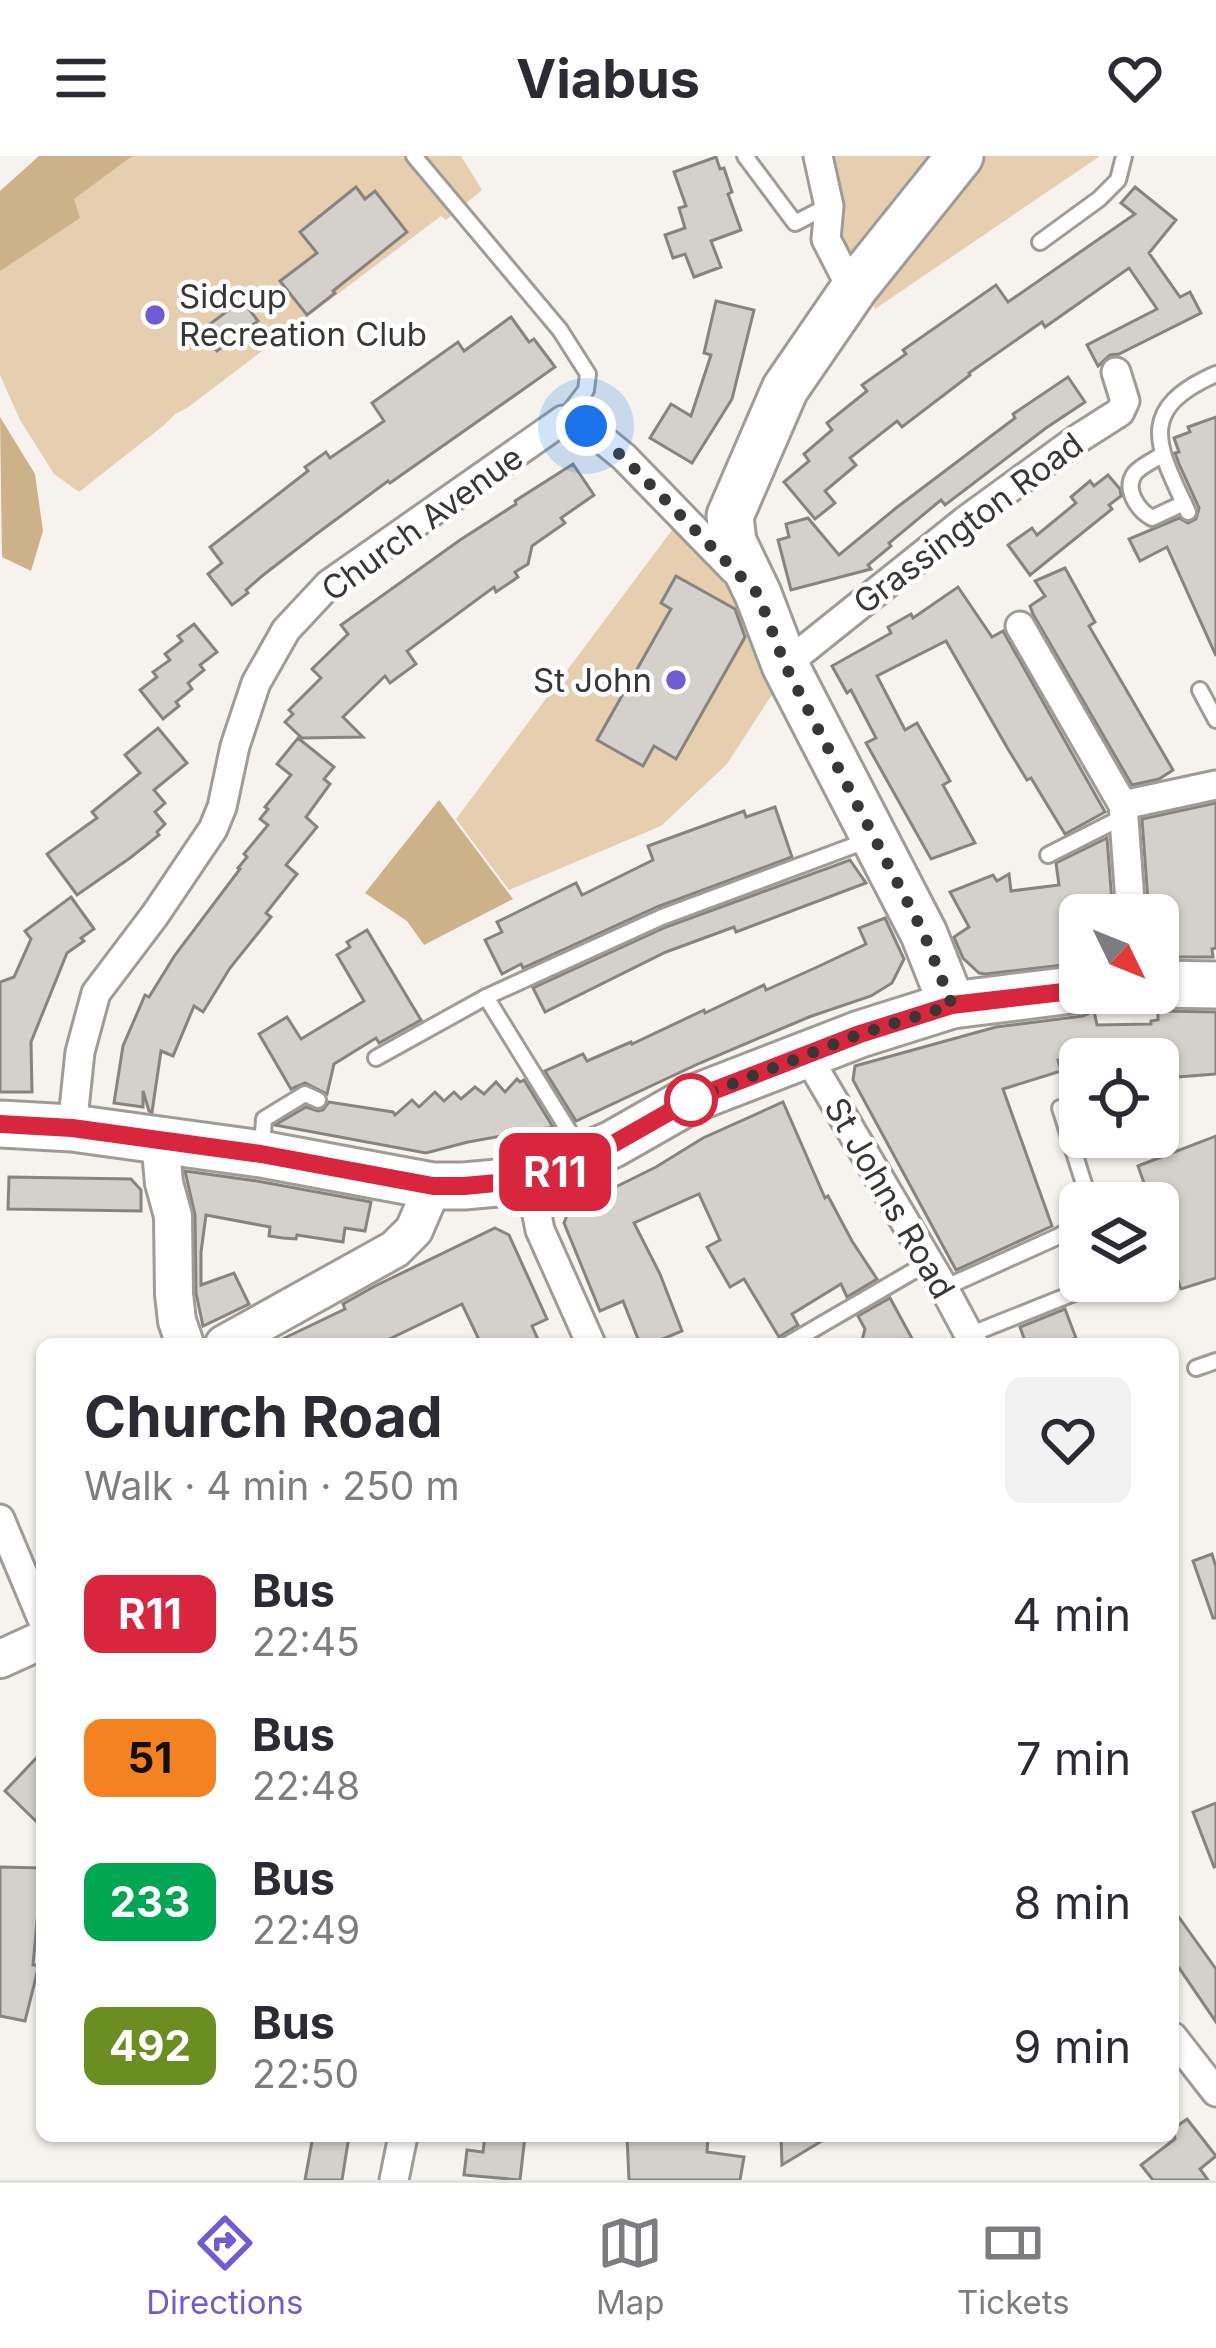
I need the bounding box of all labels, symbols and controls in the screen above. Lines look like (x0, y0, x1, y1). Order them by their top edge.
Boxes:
icon: menu (48, 45, 114, 111)
icon: heart (1102, 45, 1168, 111)
text: Viabus (516, 46, 700, 111)
place label: Sidcup Recreation Club (179, 276, 427, 354)
marker: Sidcup Recreation Club (142, 302, 168, 328)
your location (556, 396, 616, 456)
street label: Grassington Road (845, 424, 1091, 622)
street label: Church Avenue (314, 437, 530, 609)
place label: St John (533, 660, 652, 700)
marker: St John (663, 667, 689, 693)
north arrow (1059, 894, 1179, 1014)
map controls (1059, 894, 1179, 1302)
button: locate (1059, 1038, 1179, 1158)
unlabelled marker (666, 1075, 716, 1125)
street label: St Johns Road (816, 1090, 964, 1306)
line badge: R11 (486, 1133, 624, 1211)
text: R11 (523, 1146, 587, 1197)
button: layers (1059, 1182, 1179, 1302)
button: heart (1005, 1377, 1131, 1503)
text: Church Road (84, 1382, 443, 1451)
text: Walk · 4 min · 250 m (84, 1462, 460, 1509)
text: Bus (252, 1563, 335, 1618)
text: 4 min (1012, 1587, 1131, 1642)
text: R11 (118, 1588, 182, 1639)
text: 22:45 (252, 1618, 360, 1665)
text: Bus (252, 1707, 335, 1762)
text: 7 min (1016, 1731, 1131, 1786)
text: 51 (128, 1732, 172, 1783)
text: 22:48 (252, 1762, 360, 1809)
text: Bus (252, 1851, 335, 1906)
text: 8 min (1014, 1875, 1131, 1930)
text: 233 (110, 1876, 190, 1927)
text: 22:49 (252, 1906, 360, 1953)
text: Bus (252, 1995, 335, 2050)
text: 9 min (1014, 2019, 1131, 2074)
text: 492 (109, 2020, 191, 2071)
text: 22:50 (252, 2050, 359, 2097)
tab: Directions (146, 2210, 304, 2322)
tab: Map (596, 2210, 665, 2322)
tab: Tickets (957, 2210, 1070, 2322)

